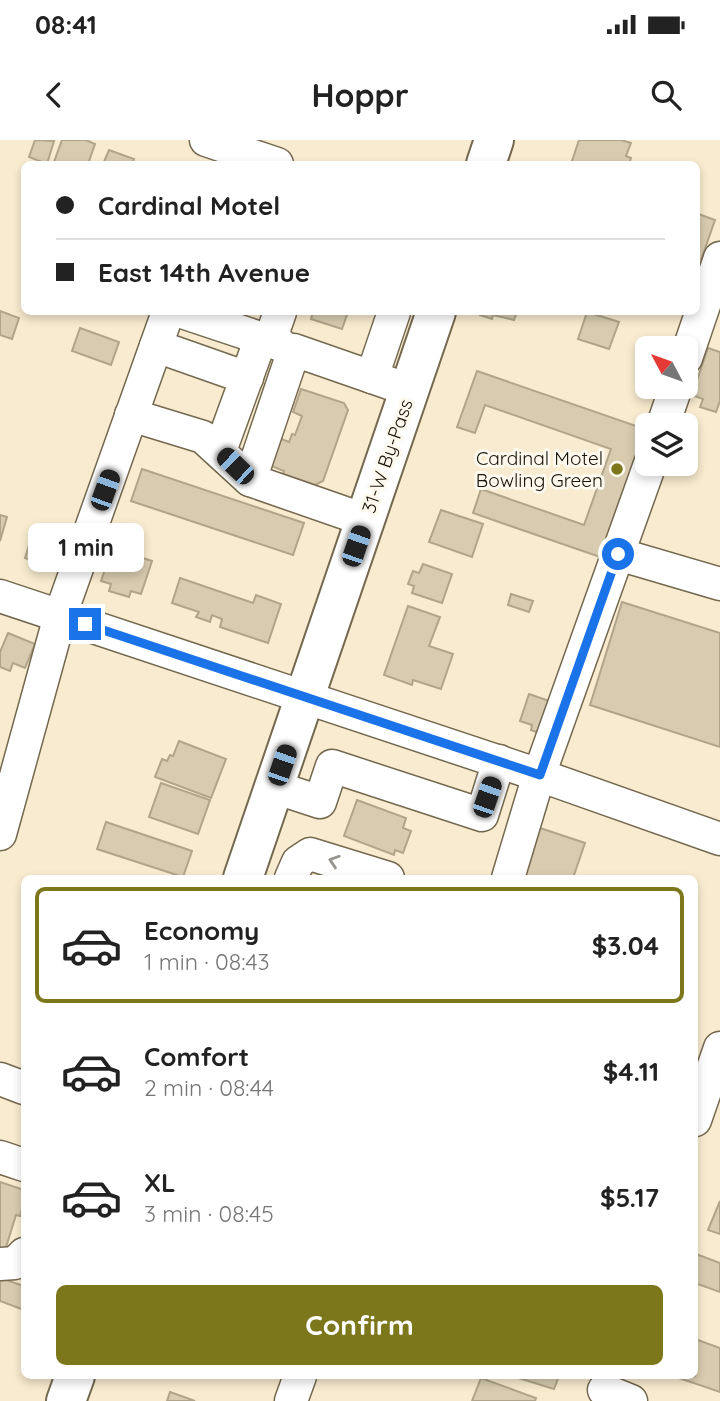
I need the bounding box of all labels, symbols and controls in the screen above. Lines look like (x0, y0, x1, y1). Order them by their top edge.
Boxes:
text: 08:41 (35, 8, 97, 41)
text: Hoppr (311, 75, 409, 115)
icon: back (35, 76, 73, 114)
icon: search (647, 76, 685, 114)
text: Cardinal Motel (98, 189, 280, 222)
text: East 14th Avenue (98, 256, 310, 289)
north arrow (635, 336, 698, 399)
map controls (635, 336, 698, 476)
street label: 31-W By-Pass (356, 396, 418, 516)
button: layers (635, 413, 698, 476)
car (213, 444, 258, 488)
place label: Cardinal Motel Bowling Green (476, 446, 603, 492)
marker: Cardinal Motel Bowling Green (609, 461, 625, 477)
car (88, 467, 123, 513)
callout: 1 min (27, 522, 143, 572)
car (340, 523, 373, 569)
text: 1 min (58, 533, 114, 562)
route start (602, 538, 634, 570)
route end (69, 608, 101, 640)
car (266, 742, 299, 788)
car (471, 774, 504, 820)
one-way arrow (328, 855, 340, 870)
icon: car (60, 914, 123, 977)
text: Economy (144, 914, 259, 947)
text: $3.04 (592, 929, 659, 962)
text: 1 min · 08:43 (144, 947, 270, 976)
icon: car (60, 1040, 123, 1103)
text: Comfort (144, 1040, 249, 1073)
text: $4.11 (603, 1055, 659, 1088)
text: 2 min · 08:44 (144, 1073, 274, 1102)
icon: car (60, 1166, 123, 1229)
text: XL (144, 1166, 176, 1199)
text: $5.17 (600, 1181, 659, 1214)
text: 3 min · 08:45 (144, 1199, 274, 1228)
button: Confirm (56, 1285, 663, 1365)

